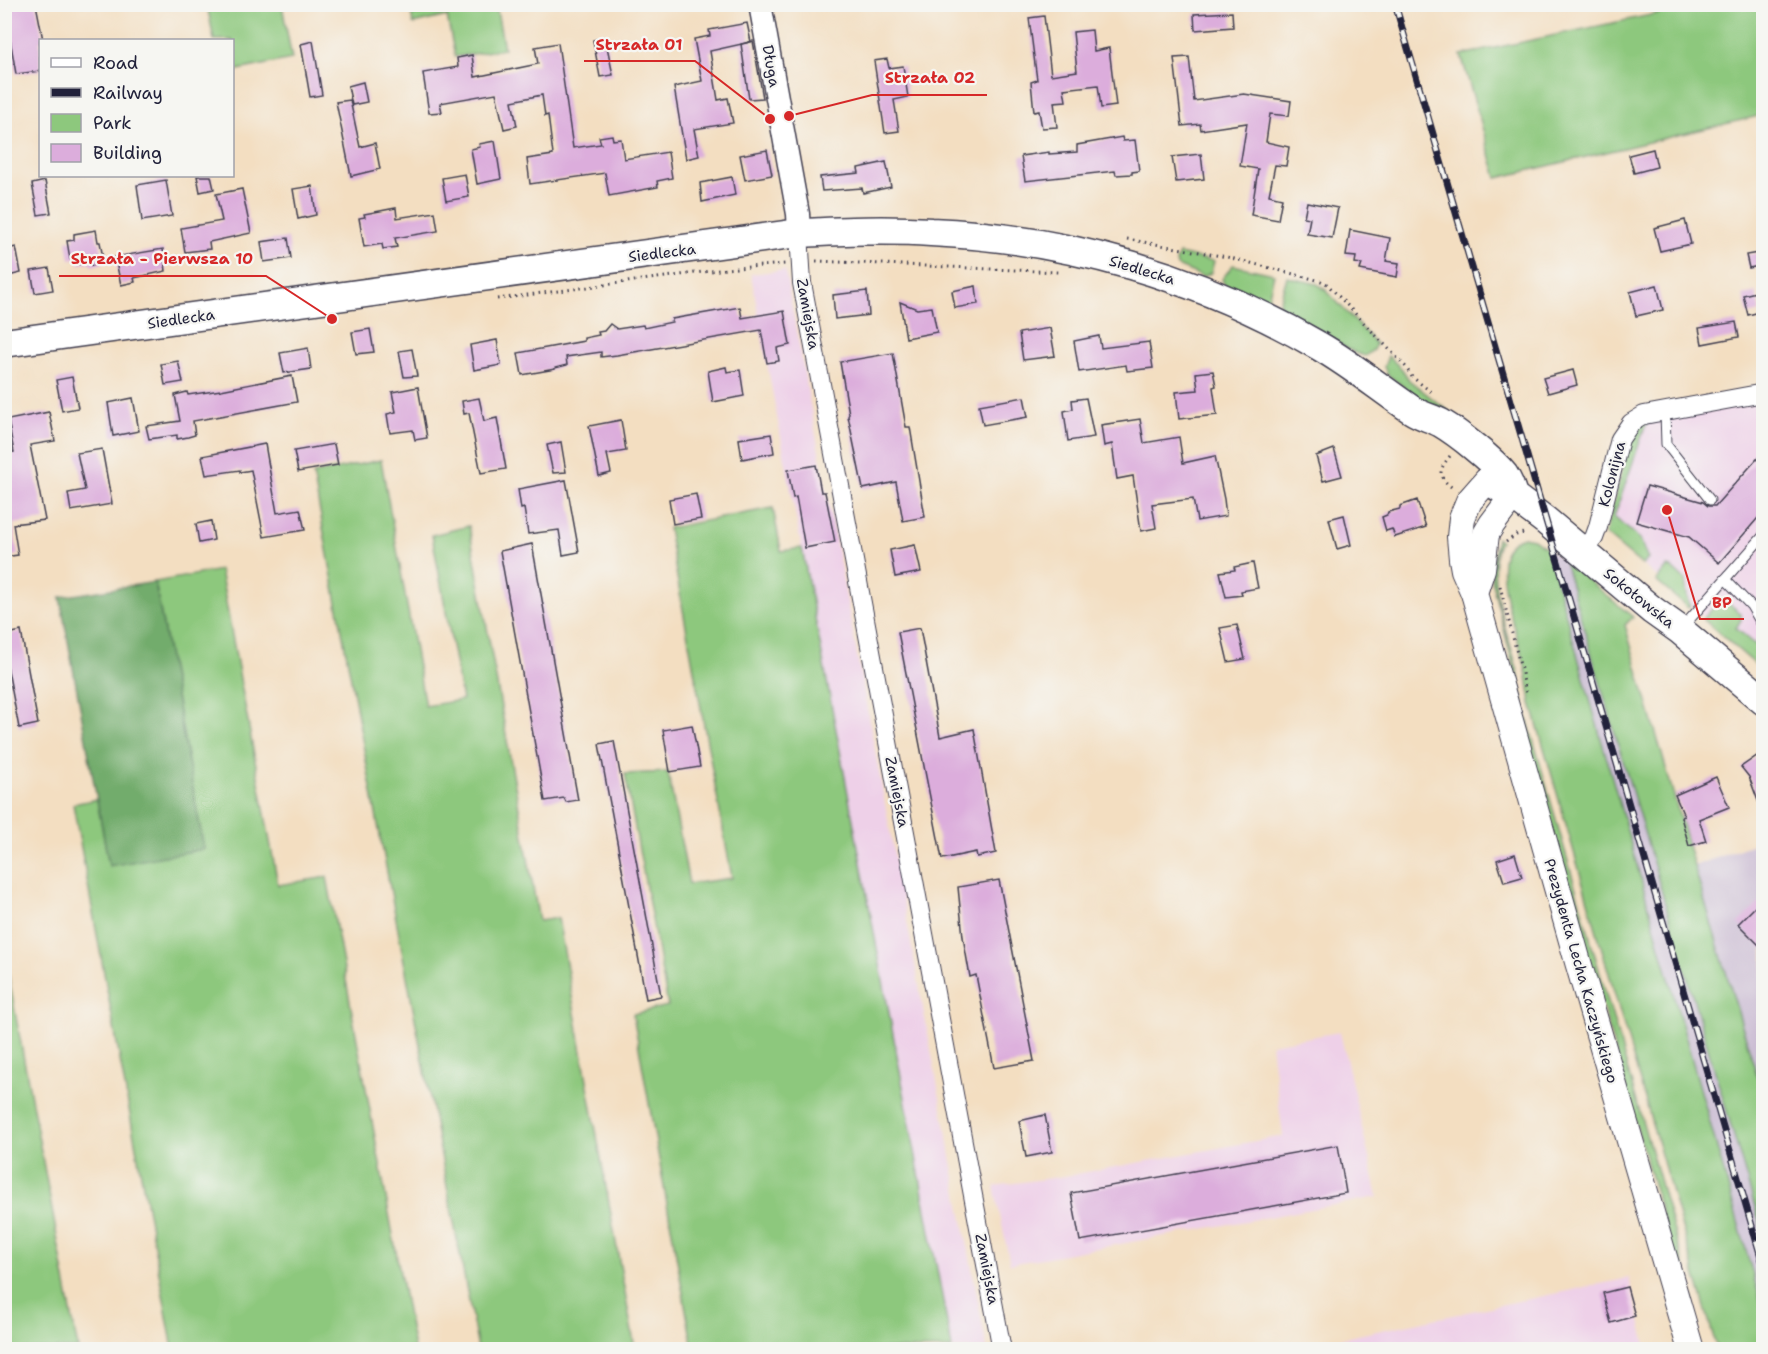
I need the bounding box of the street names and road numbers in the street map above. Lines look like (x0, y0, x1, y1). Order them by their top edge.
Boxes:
street label: Długa (757, 43, 785, 89)
street label: Siedlecka (627, 239, 697, 267)
street label: Siedlecka (1107, 251, 1178, 290)
street label: Zamiejska (792, 277, 824, 352)
street label: Siedlecka (146, 304, 217, 334)
street label: Kolonijna (1594, 438, 1631, 509)
street label: Sokołowska (1599, 563, 1679, 633)
street label: Zamiejska (880, 755, 914, 830)
street label: Prezydenta Lecha Kaczyńskiego (1539, 856, 1623, 1086)
street label: Zamiejska (970, 1232, 1004, 1307)

